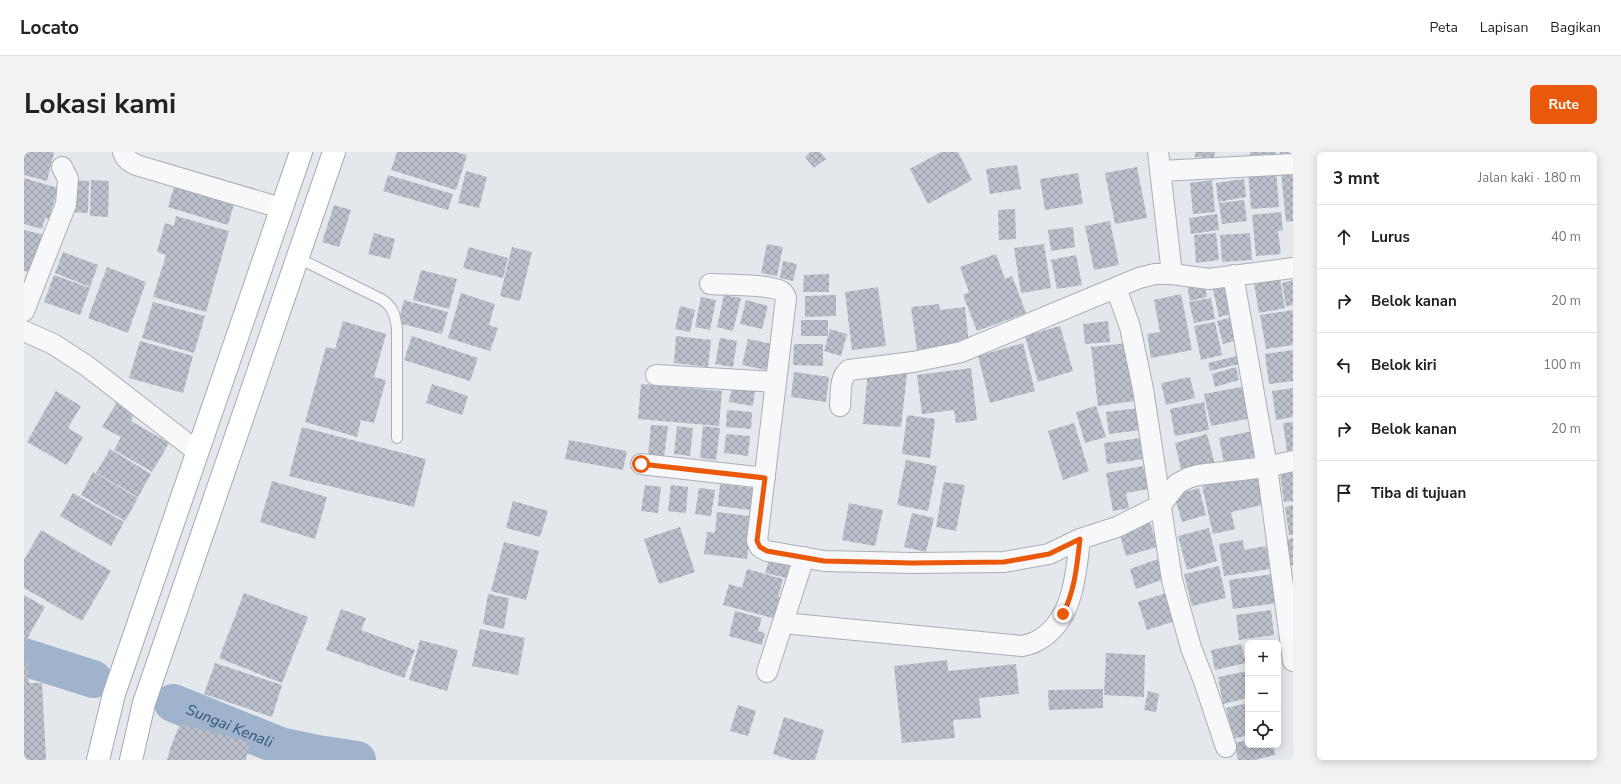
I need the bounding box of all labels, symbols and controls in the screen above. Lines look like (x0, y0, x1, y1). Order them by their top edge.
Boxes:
text: Locato (20, 15, 79, 41)
text: Peta (1430, 18, 1458, 37)
text: Lapisan (1480, 18, 1528, 37)
text: Bagikan (1550, 18, 1601, 37)
text: Lokasi kami (24, 85, 176, 123)
button: Rute (1530, 85, 1597, 124)
text: 3 mnt (1333, 167, 1379, 190)
text: Jalan kaki · 180 m (1478, 169, 1581, 187)
icon: ahead (1333, 226, 1355, 248)
text: Lurus (1371, 227, 1410, 247)
text: 40 m (1551, 228, 1581, 246)
icon: right (1333, 290, 1355, 312)
text: Belok kanan (1371, 291, 1457, 311)
text: 20 m (1551, 292, 1581, 310)
icon: left (1333, 354, 1355, 376)
text: Belok kiri (1371, 355, 1436, 375)
text: 100 m (1543, 356, 1581, 374)
icon: right (1333, 418, 1355, 440)
text: Belok kanan (1371, 419, 1457, 439)
text: 20 m (1551, 420, 1581, 438)
route start (632, 455, 650, 473)
icon: arrive (1333, 482, 1355, 504)
text: Tiba di tujuan (1371, 483, 1466, 503)
route end (1054, 605, 1072, 623)
map controls (1245, 640, 1281, 748)
button: + (1245, 640, 1281, 676)
button: − (1245, 676, 1281, 712)
water label: Sungai Kenali (183, 699, 276, 752)
button: locate (1245, 712, 1281, 748)

